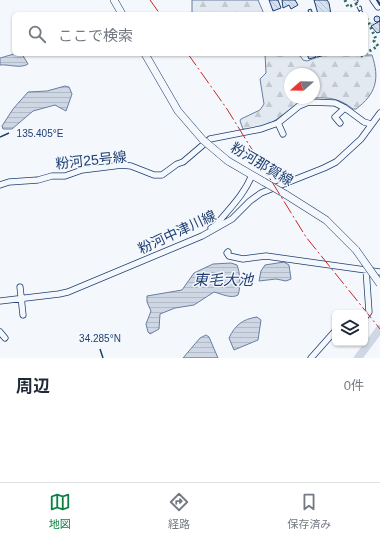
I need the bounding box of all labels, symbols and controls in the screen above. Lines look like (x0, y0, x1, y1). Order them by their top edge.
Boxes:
search box (12, 12, 368, 56)
icon: search (26, 23, 48, 45)
text: ここで検索 (58, 27, 133, 44)
north arrow (284, 68, 320, 104)
text: 135.405°E (17, 128, 64, 139)
street label: 粉河那賀線 (228, 139, 296, 189)
street label: 粉河25号線 (55, 148, 127, 172)
street label: 粉河中津川線 (136, 207, 218, 257)
water label: 東毛大池 (193, 271, 255, 288)
map controls (332, 310, 368, 346)
button: layers (332, 310, 368, 346)
text: 34.285°N (79, 333, 121, 344)
text: 周辺 (16, 377, 50, 396)
text: 0件 (344, 378, 364, 393)
tab: 地図 (49, 491, 71, 531)
tab: 経路 (168, 491, 190, 531)
tab: 保存済み (287, 491, 331, 531)

